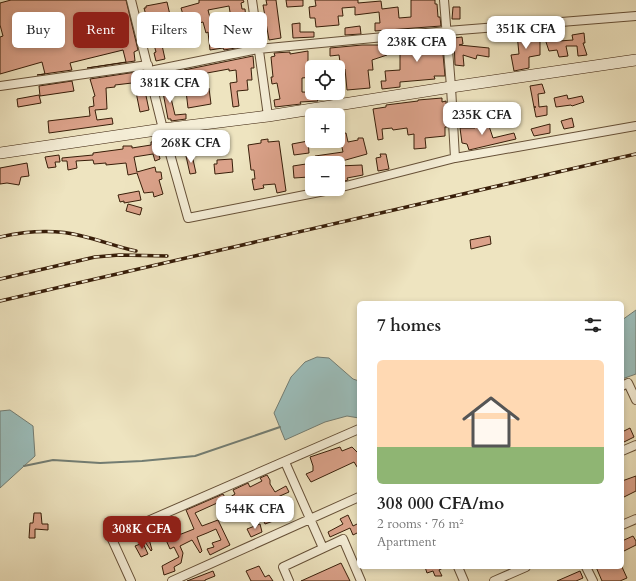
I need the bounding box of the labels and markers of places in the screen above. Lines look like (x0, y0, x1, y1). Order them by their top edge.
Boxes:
pin: 351K CFA (485, 16, 567, 50)
pin: 238K CFA (376, 29, 458, 63)
pin: 381K CFA (129, 70, 211, 104)
pin: 235K CFA (441, 102, 523, 136)
pin: 268K CFA (150, 130, 232, 164)
pin: 544K CFA (214, 496, 296, 530)
pin: 308K CFA (101, 516, 183, 550)

